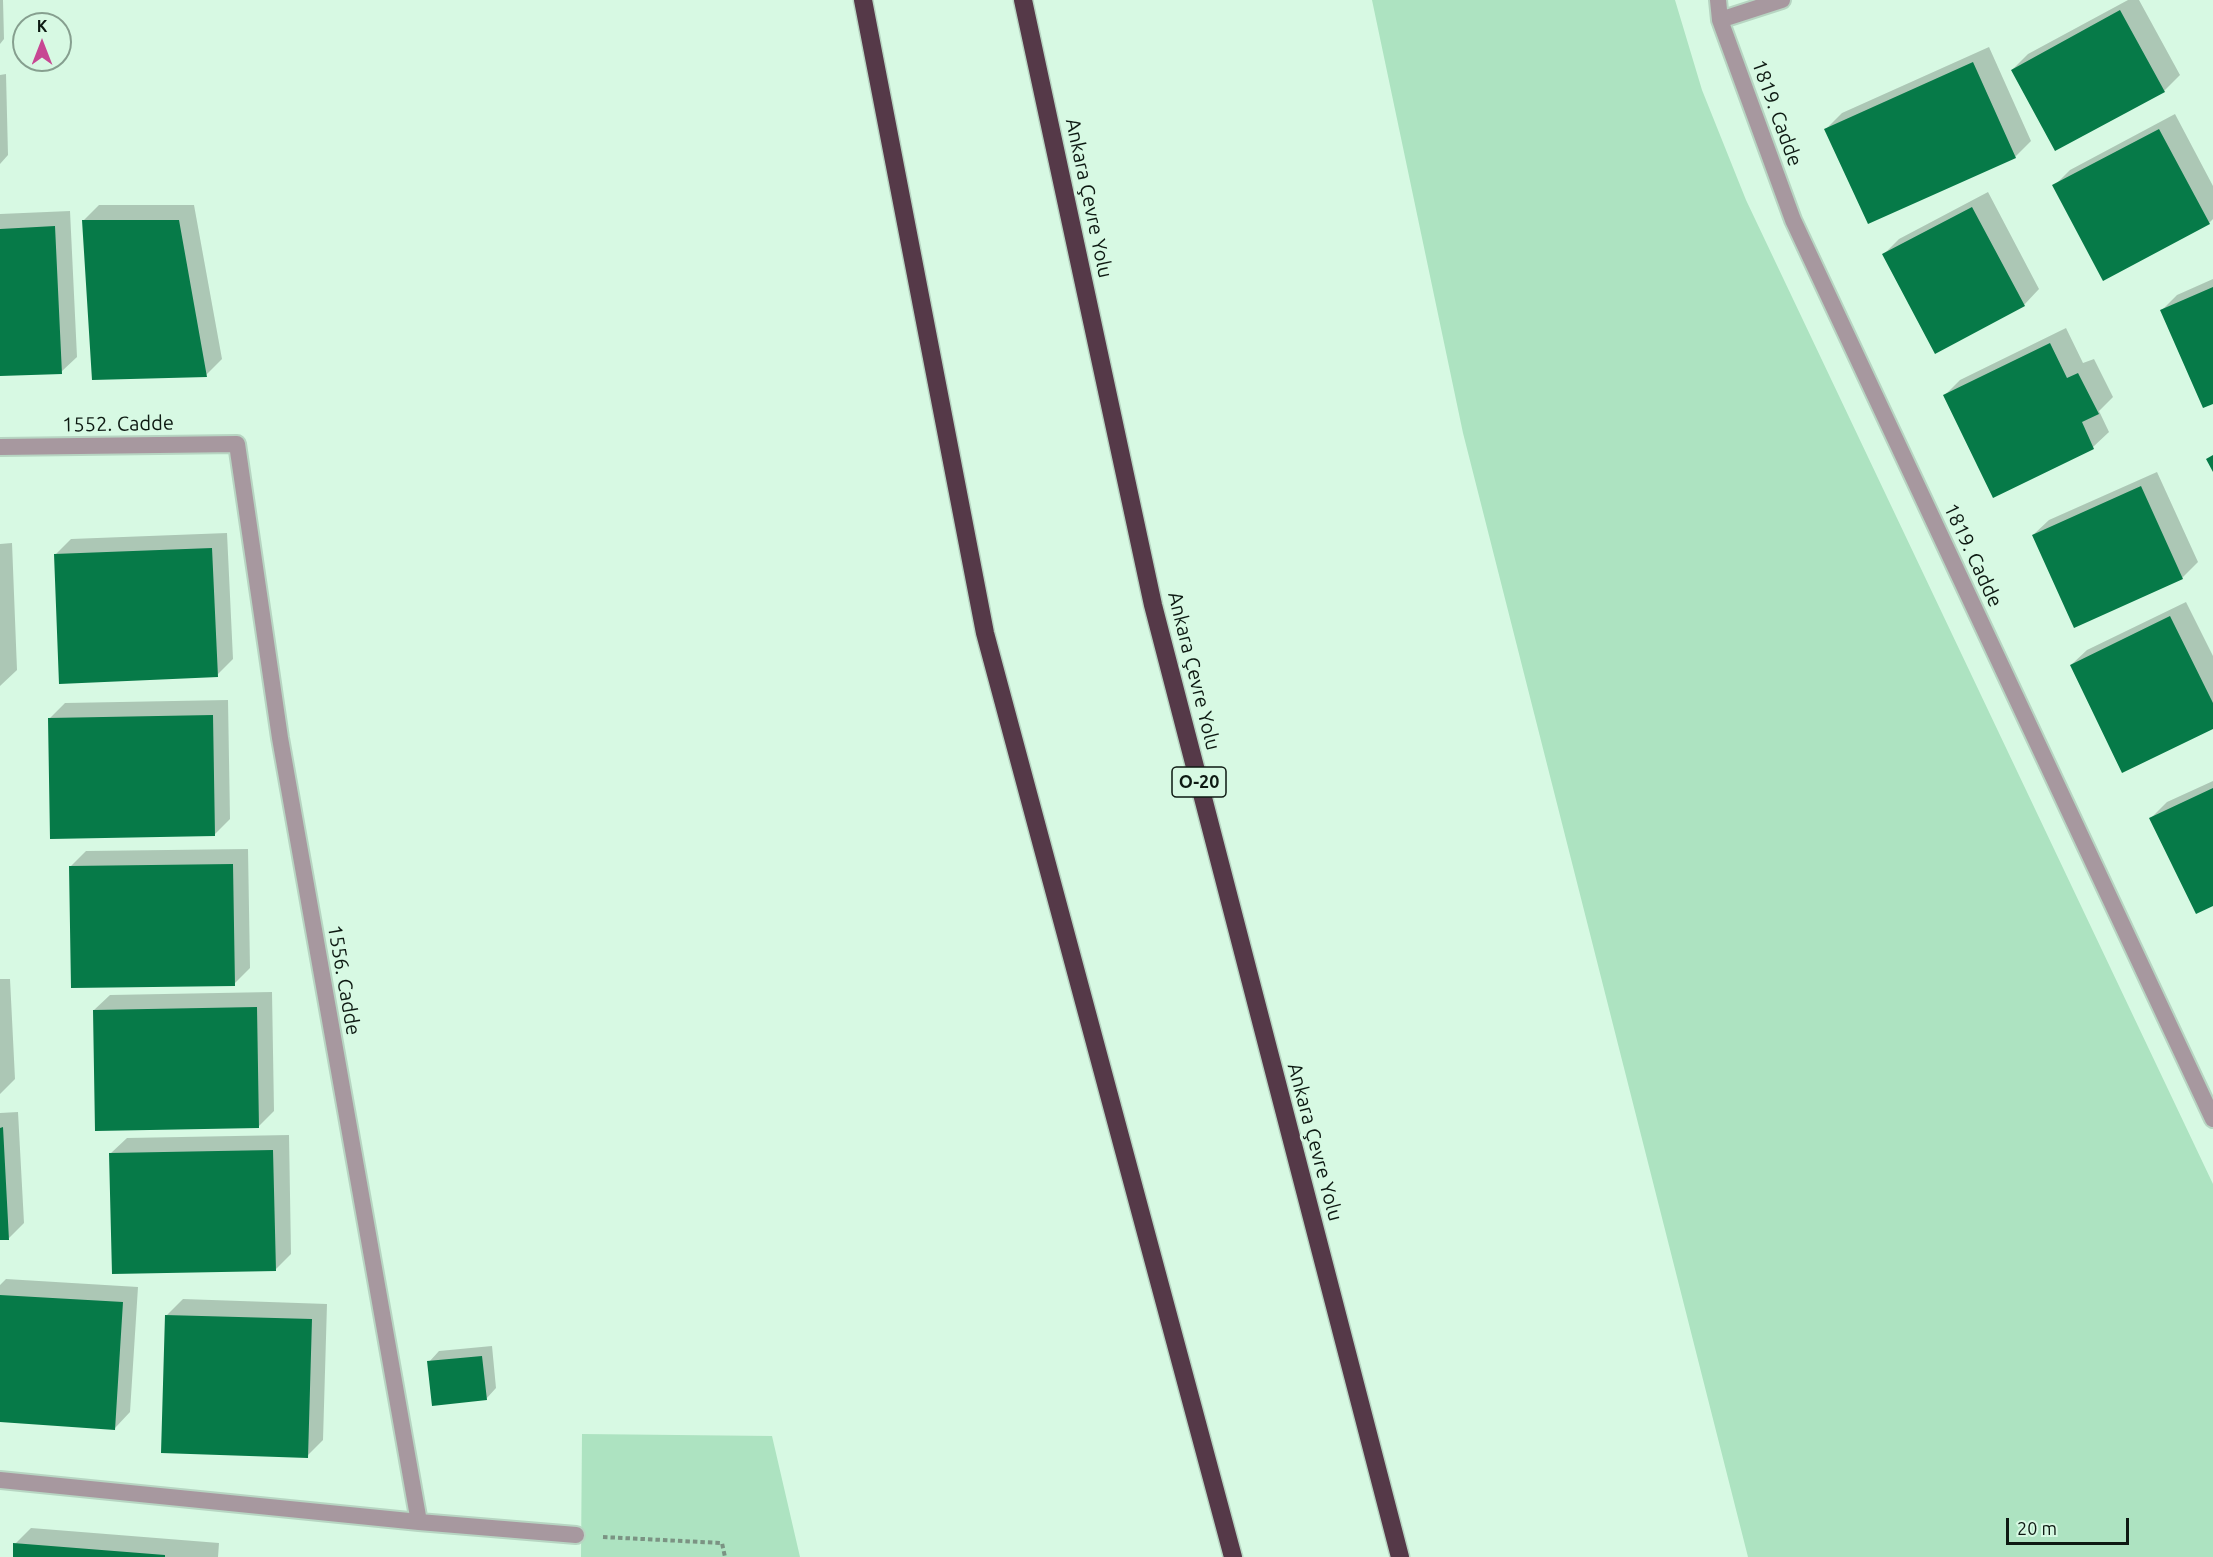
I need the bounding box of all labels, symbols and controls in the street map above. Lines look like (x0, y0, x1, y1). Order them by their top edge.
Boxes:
north arrow (12, 12, 72, 72)
text: K (37, 17, 47, 35)
street label: 1819. Cadde (1747, 56, 1807, 170)
street label: Ankara Çevre Yolu (1060, 116, 1118, 280)
street label: 1552. Cadde (62, 411, 174, 437)
street label: 1819. Cadde (1939, 499, 2007, 611)
street label: Ankara Çevre Yolu (1163, 589, 1225, 753)
road number: O-20 (1172, 767, 1226, 797)
street label: 1556. Cadde (322, 923, 366, 1037)
street label: Ankara Çevre Yolu (1282, 1060, 1348, 1224)
scale bar (2009, 1506, 2132, 1544)
text: 20 m (2017, 1518, 2057, 1538)

